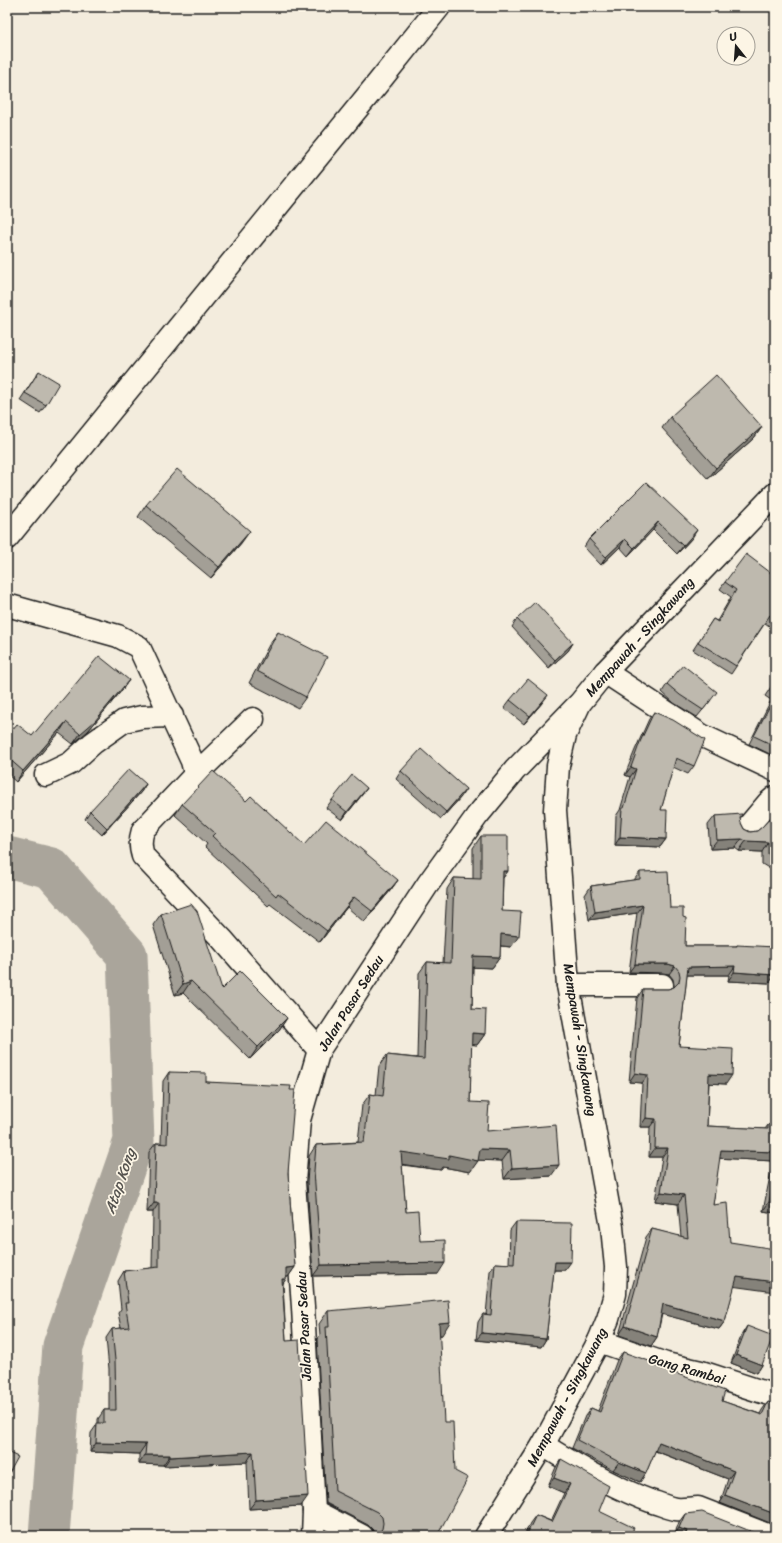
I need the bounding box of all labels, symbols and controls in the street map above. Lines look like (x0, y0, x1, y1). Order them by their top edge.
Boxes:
north arrow (716, 26, 756, 66)
text: U (727, 27, 740, 47)
street label: Mempawah - Singkawang (579, 571, 701, 703)
street label: Jalan Pasar Sedau (311, 949, 391, 1057)
street label: Mempawah - Singkawang (556, 962, 604, 1118)
water label: Atap Kong (96, 1144, 144, 1218)
street label: Jalan Pasar Sedau (289, 1270, 319, 1382)
street label: Mempawah - Singkawang (520, 1323, 614, 1471)
street label: Gang Rambai (646, 1346, 729, 1392)

